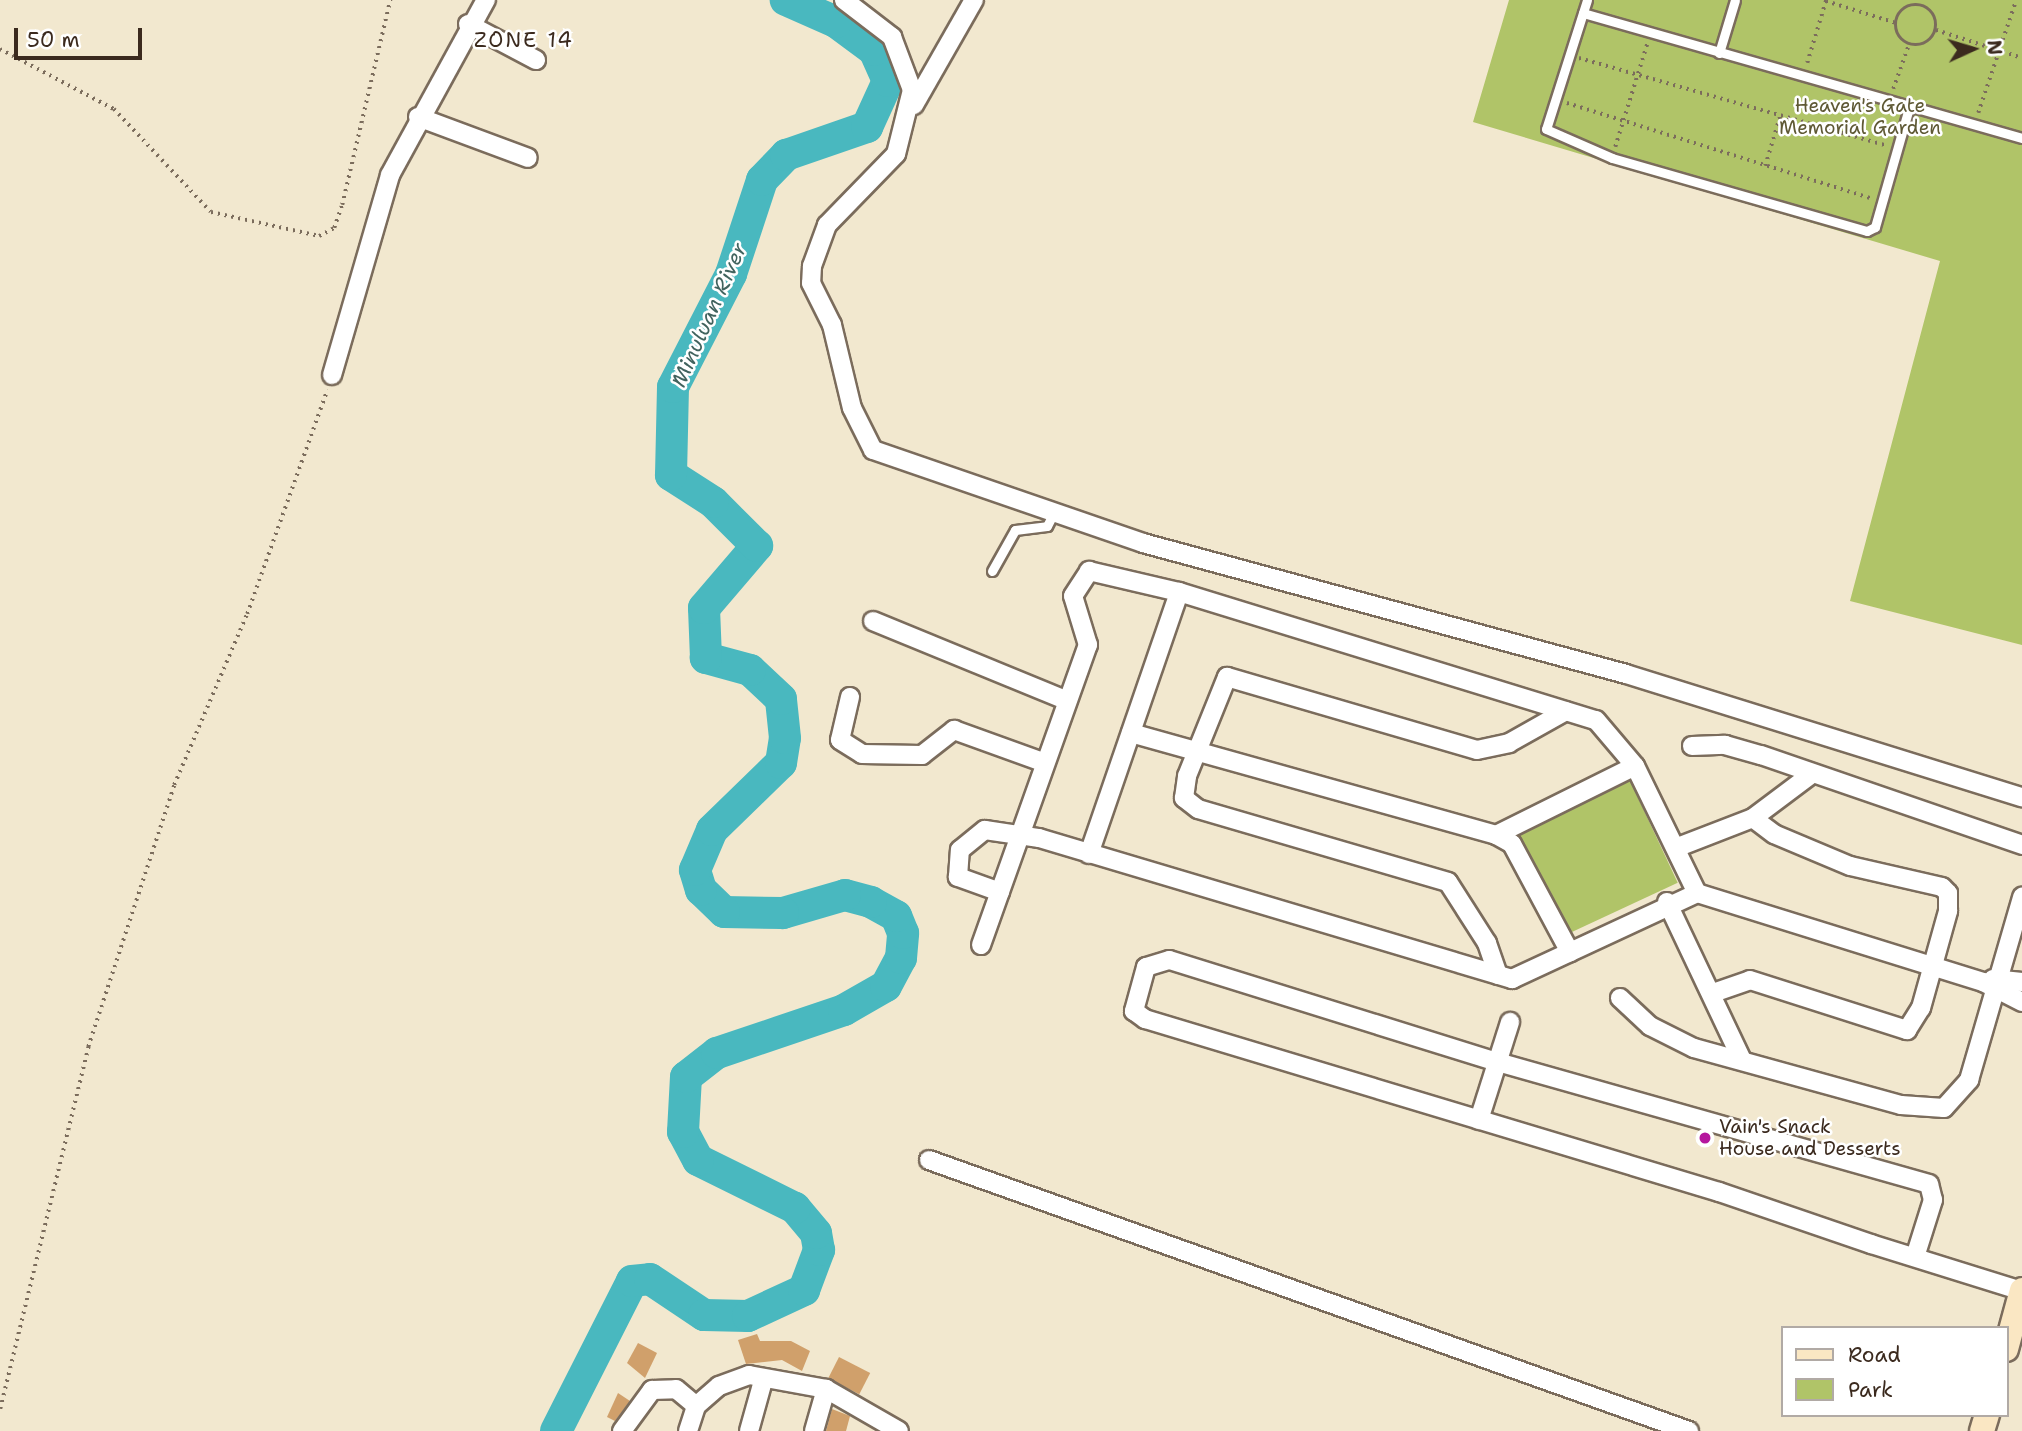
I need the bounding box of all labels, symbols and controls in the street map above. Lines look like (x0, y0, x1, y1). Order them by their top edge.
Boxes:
scale bar (18, 14, 145, 58)
north arrow (1938, 14, 2008, 84)
text: 50 m (27, 26, 80, 54)
district label: ZONE 14 (475, 27, 573, 53)
text: N (1981, 39, 2007, 56)
park label: Heaven's Gate Memorial Garden (1779, 95, 1941, 139)
water label: Minuluan River (666, 239, 752, 391)
place label: Vain's Snack House and Desserts (1719, 1116, 1901, 1160)
marker: Vain's Snack House and Desserts (1697, 1130, 1713, 1146)
legend (1780, 1326, 2008, 1417)
text: Road (1848, 1341, 1901, 1369)
text: Park (1848, 1376, 1893, 1404)

